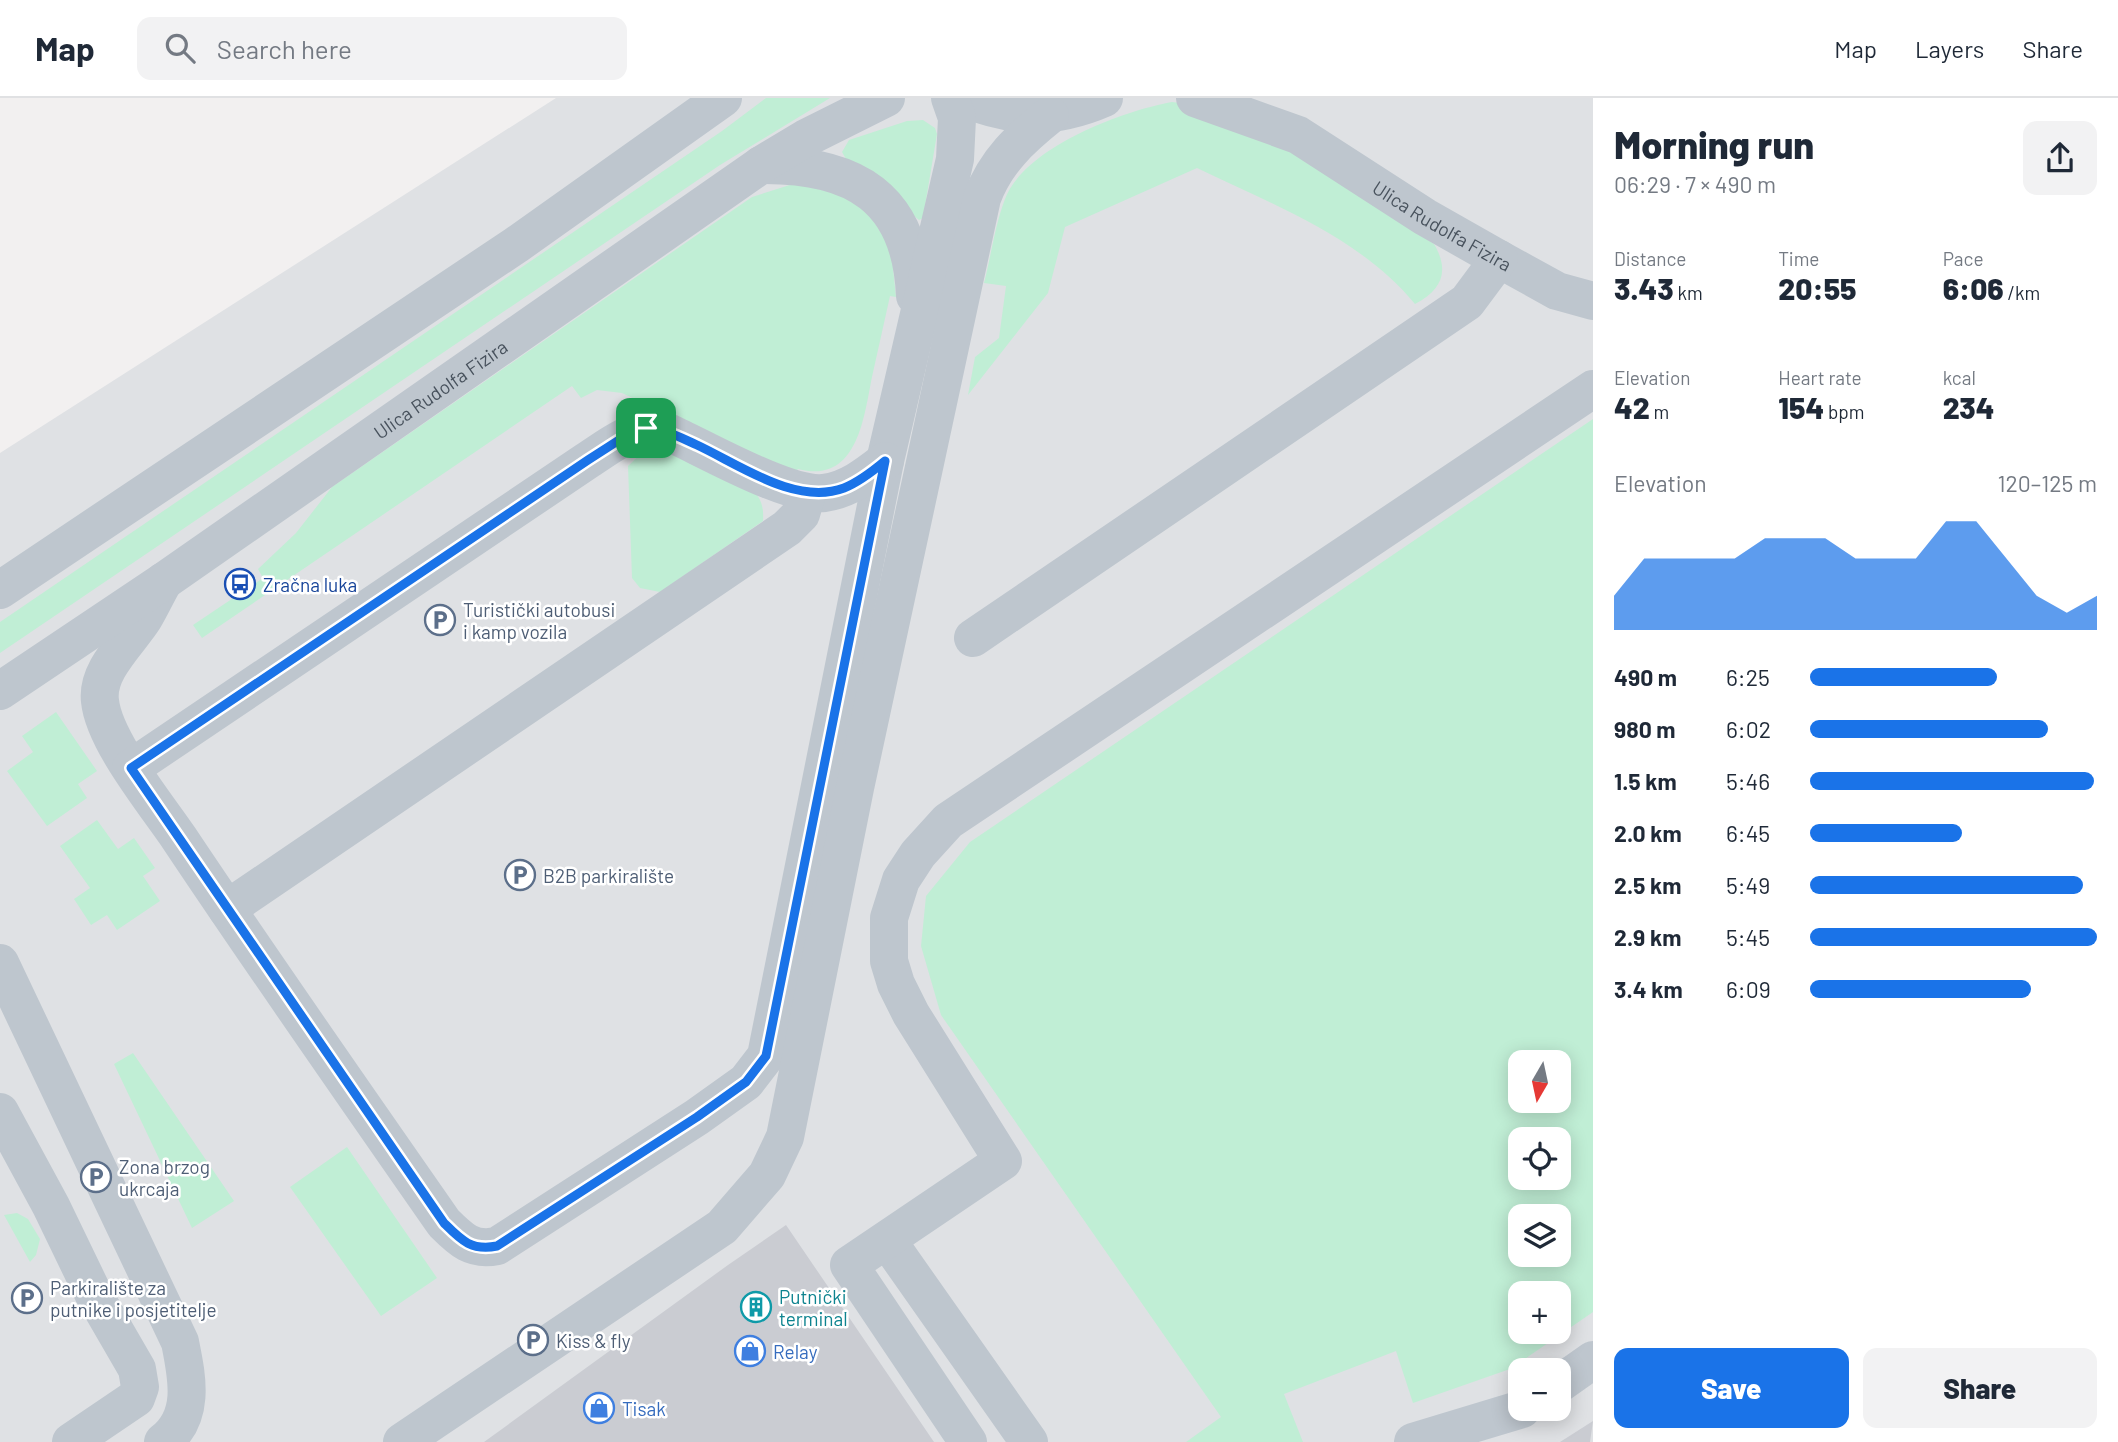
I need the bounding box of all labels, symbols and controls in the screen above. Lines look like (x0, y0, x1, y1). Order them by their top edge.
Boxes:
search box (137, 17, 627, 80)
text: Map (35, 28, 95, 68)
icon: search (161, 29, 199, 67)
text: Search here (217, 33, 352, 64)
text: Map (1834, 34, 1877, 63)
text: Layers (1915, 34, 1984, 63)
text: Share (2022, 34, 2083, 63)
text: Morning run (1614, 121, 1814, 167)
button: share (2023, 121, 2097, 195)
text: 06:29 · 7 × 490 m (1614, 170, 1776, 198)
street label: Ulica Rudolfa Fizira (1369, 175, 1516, 275)
text: Distance (1614, 247, 1686, 270)
text: Time (1778, 247, 1819, 270)
text: Pace (1943, 247, 1984, 270)
text: 3.43 (1614, 270, 1674, 306)
text: 20:55 (1778, 270, 1857, 306)
text: 6:06 (1943, 270, 2004, 306)
text: km (1674, 281, 1703, 304)
text: /km (2004, 281, 2040, 304)
street label: Ulica Rudolfa Fizira (369, 334, 511, 443)
text: Elevation (1614, 366, 1691, 389)
text: Heart rate (1778, 366, 1862, 389)
text: kcal (1943, 366, 1976, 389)
text: 42 (1614, 389, 1650, 425)
text: 154 (1778, 389, 1824, 425)
text: 234 (1943, 389, 1994, 425)
pin (616, 398, 676, 458)
text: m (1650, 400, 1669, 423)
text: bpm (1824, 400, 1865, 423)
icon: arrive (627, 409, 665, 447)
text: Elevation (1614, 469, 1707, 497)
text: 120–125 m (1997, 469, 2097, 497)
bus stop icon: Zračna luka (223, 567, 257, 601)
place label: Zračna luka (263, 573, 357, 596)
place label: Turistički autobusi i kamp vozila (463, 598, 615, 643)
parking icon: Turistički autobusi i kamp vozila (423, 603, 457, 637)
text: 490 m (1614, 663, 1677, 691)
text: 6:25 (1726, 663, 1770, 691)
text: 980 m (1614, 715, 1676, 743)
text: 6:02 (1726, 715, 1771, 743)
text: 1.5 km (1614, 767, 1677, 795)
text: 5:46 (1726, 767, 1770, 795)
text: 2.0 km (1614, 819, 1682, 847)
text: 6:45 (1726, 819, 1770, 847)
parking icon: B2B parkiralište (503, 858, 537, 892)
place label: B2B parkiralište (543, 864, 674, 887)
text: 2.5 km (1614, 871, 1682, 899)
text: 5:49 (1726, 871, 1770, 899)
text: 2.9 km (1614, 923, 1681, 951)
text: 5:45 (1726, 923, 1770, 951)
text: 3.4 km (1614, 975, 1683, 1003)
text: 6:09 (1726, 975, 1771, 1003)
north arrow (1508, 1050, 1572, 1113)
map controls (1508, 1050, 1571, 1421)
button: locate (1508, 1127, 1571, 1190)
place label: Zona brzog ukrcaja (119, 1155, 210, 1200)
parking icon: Zona brzog ukrcaja (79, 1160, 113, 1194)
button: layers (1508, 1204, 1571, 1267)
place label: Parkiralište za putnike i posjetitelje (50, 1276, 217, 1321)
parking icon: Parkiralište za putnike i posjetitelje (10, 1281, 44, 1315)
button: + (1508, 1281, 1571, 1344)
place label: Putnički terminal (779, 1285, 848, 1330)
building icon: Putnički terminal (739, 1290, 773, 1324)
parking icon: Kiss & fly (516, 1323, 550, 1357)
place label: Kiss & fly (556, 1329, 631, 1352)
shop icon: Relay (733, 1334, 767, 1368)
place label: Relay (773, 1340, 818, 1363)
button: Save (1614, 1348, 1849, 1428)
button: Share (1863, 1348, 2097, 1428)
button: − (1508, 1358, 1571, 1421)
shop icon: Tisak (582, 1391, 616, 1425)
place label: Tisak (622, 1397, 666, 1420)

